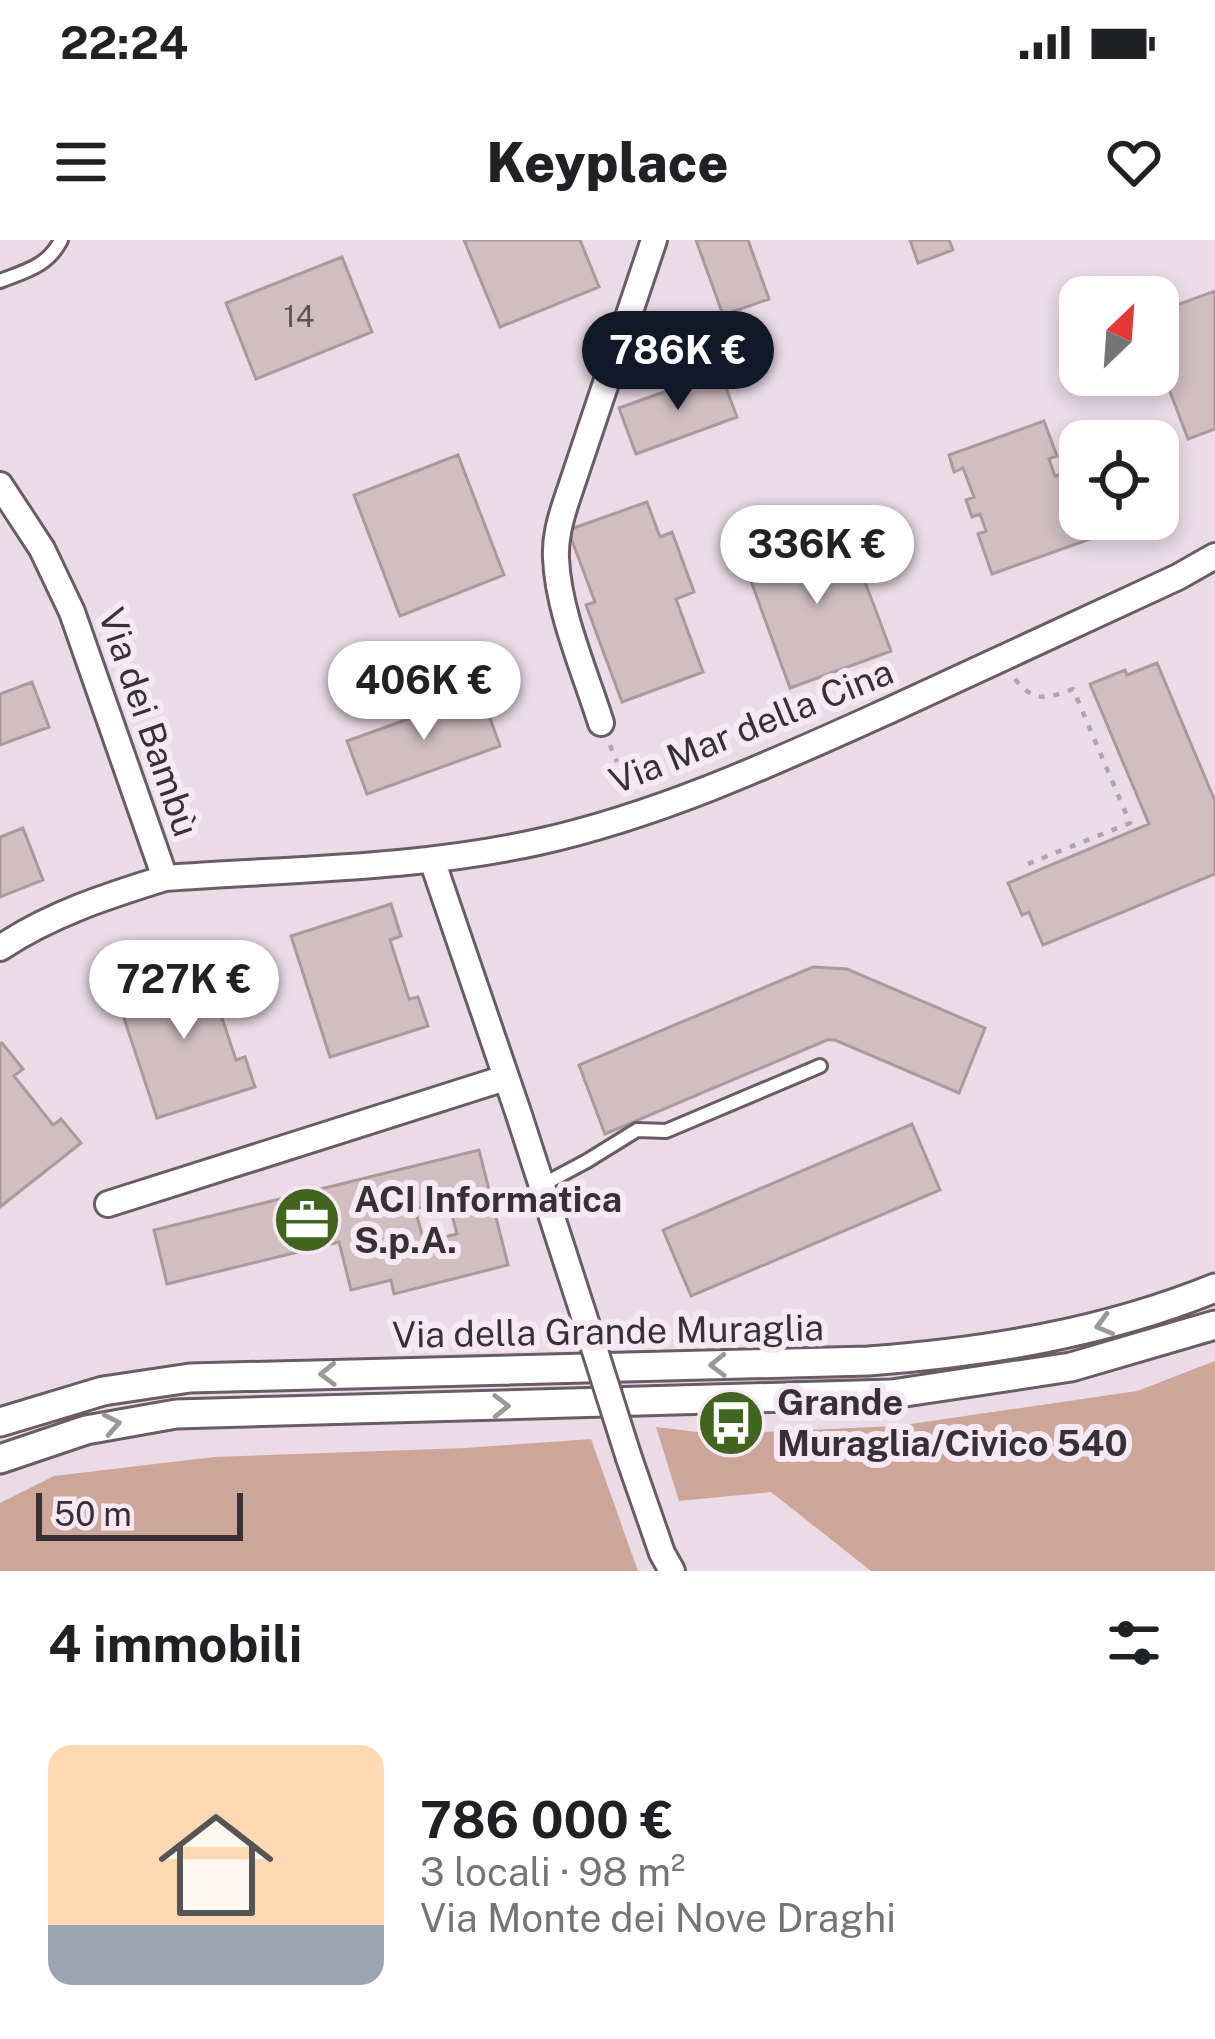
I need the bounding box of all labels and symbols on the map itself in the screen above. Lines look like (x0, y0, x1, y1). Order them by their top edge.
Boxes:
north arrow (1059, 276, 1179, 396)
house number: 14 (283, 298, 315, 334)
pin: 786K € (580, 311, 776, 413)
pin: 336K € (719, 505, 915, 607)
street label: Via dei Bambù (90, 602, 208, 842)
pin: 406K € (326, 641, 522, 743)
street label: Via Mar della Cina (603, 650, 899, 802)
pin: 727K € (86, 940, 282, 1042)
place label: ACI Informatica S.p.A. (354, 1178, 622, 1261)
office icon: ACI Informatica S.p.A. (272, 1185, 342, 1255)
street label: Via della Grande Muraglia (392, 1306, 824, 1356)
one-way arrow (1094, 1310, 1115, 1335)
one-way arrow (708, 1351, 727, 1377)
one-way arrow (318, 1360, 337, 1386)
place label: Grande Muraglia/Civico 540 (777, 1381, 1128, 1464)
bus stop icon: Grande Muraglia/Civico 540 (696, 1388, 766, 1458)
one-way arrow (492, 1393, 511, 1419)
one-way arrow (101, 1413, 121, 1438)
scale bar (36, 1487, 243, 1540)

